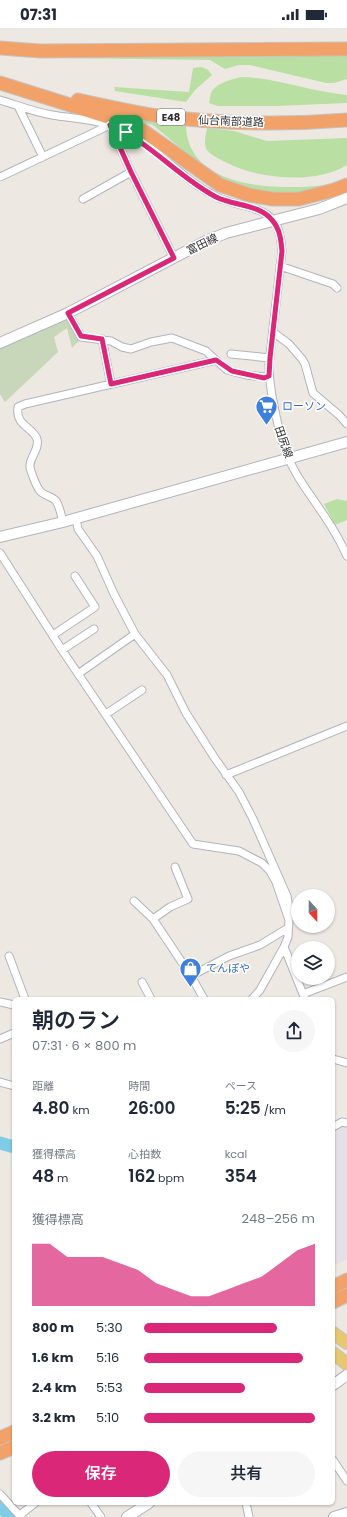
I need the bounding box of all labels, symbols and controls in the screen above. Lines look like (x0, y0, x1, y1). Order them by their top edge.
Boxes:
text: 07:31 (20, 4, 57, 25)
road number: E48 (157, 109, 185, 125)
street label: 仙台南部道路 (198, 112, 264, 130)
pin (109, 115, 143, 149)
icon: arrive (115, 121, 137, 143)
street label: 富田線 (184, 230, 220, 258)
supermarket icon: ローソン (253, 393, 279, 426)
place label: ローソン (282, 398, 326, 414)
street label: 田尻線 (271, 424, 297, 460)
north arrow (291, 889, 335, 933)
map controls (291, 889, 335, 985)
button: layers (291, 941, 335, 985)
shop icon: てんぽや (177, 955, 203, 988)
place label: てんぽや (206, 960, 250, 976)
text: 朝のラン (32, 1005, 120, 1036)
button: share (273, 1010, 315, 1052)
text: 07:31 · 6 × 800 m (32, 1036, 137, 1055)
text: 距離 (32, 1078, 54, 1094)
text: 時間 (128, 1078, 150, 1094)
text: ペース (225, 1078, 257, 1094)
text: 4.80 (32, 1096, 70, 1120)
text: 26:00 (128, 1096, 175, 1120)
text: 5:25 (225, 1096, 261, 1120)
text: km (70, 1102, 90, 1118)
text: /km (261, 1102, 286, 1118)
text: 獲得標高 (32, 1146, 76, 1162)
text: 心拍数 (128, 1146, 161, 1162)
text: kcal (225, 1146, 247, 1162)
text: 48 (32, 1164, 54, 1188)
text: 162 (128, 1164, 155, 1188)
text: 354 (225, 1164, 257, 1188)
text: m (54, 1170, 68, 1186)
text: bpm (155, 1170, 184, 1186)
text: 248–256 m (242, 1209, 315, 1228)
text: 獲得標高 (32, 1210, 84, 1229)
text: 800 m (32, 1318, 74, 1337)
text: 5:30 (96, 1318, 123, 1337)
text: 1.6 km (32, 1348, 73, 1367)
text: 5:16 (96, 1348, 119, 1367)
text: 2.4 km (32, 1378, 76, 1397)
text: 5:53 (96, 1378, 123, 1397)
text: 3.2 km (32, 1408, 76, 1427)
text: 5:10 (96, 1408, 119, 1427)
button: 保存 (32, 1451, 170, 1497)
button: 共有 (178, 1451, 315, 1497)

